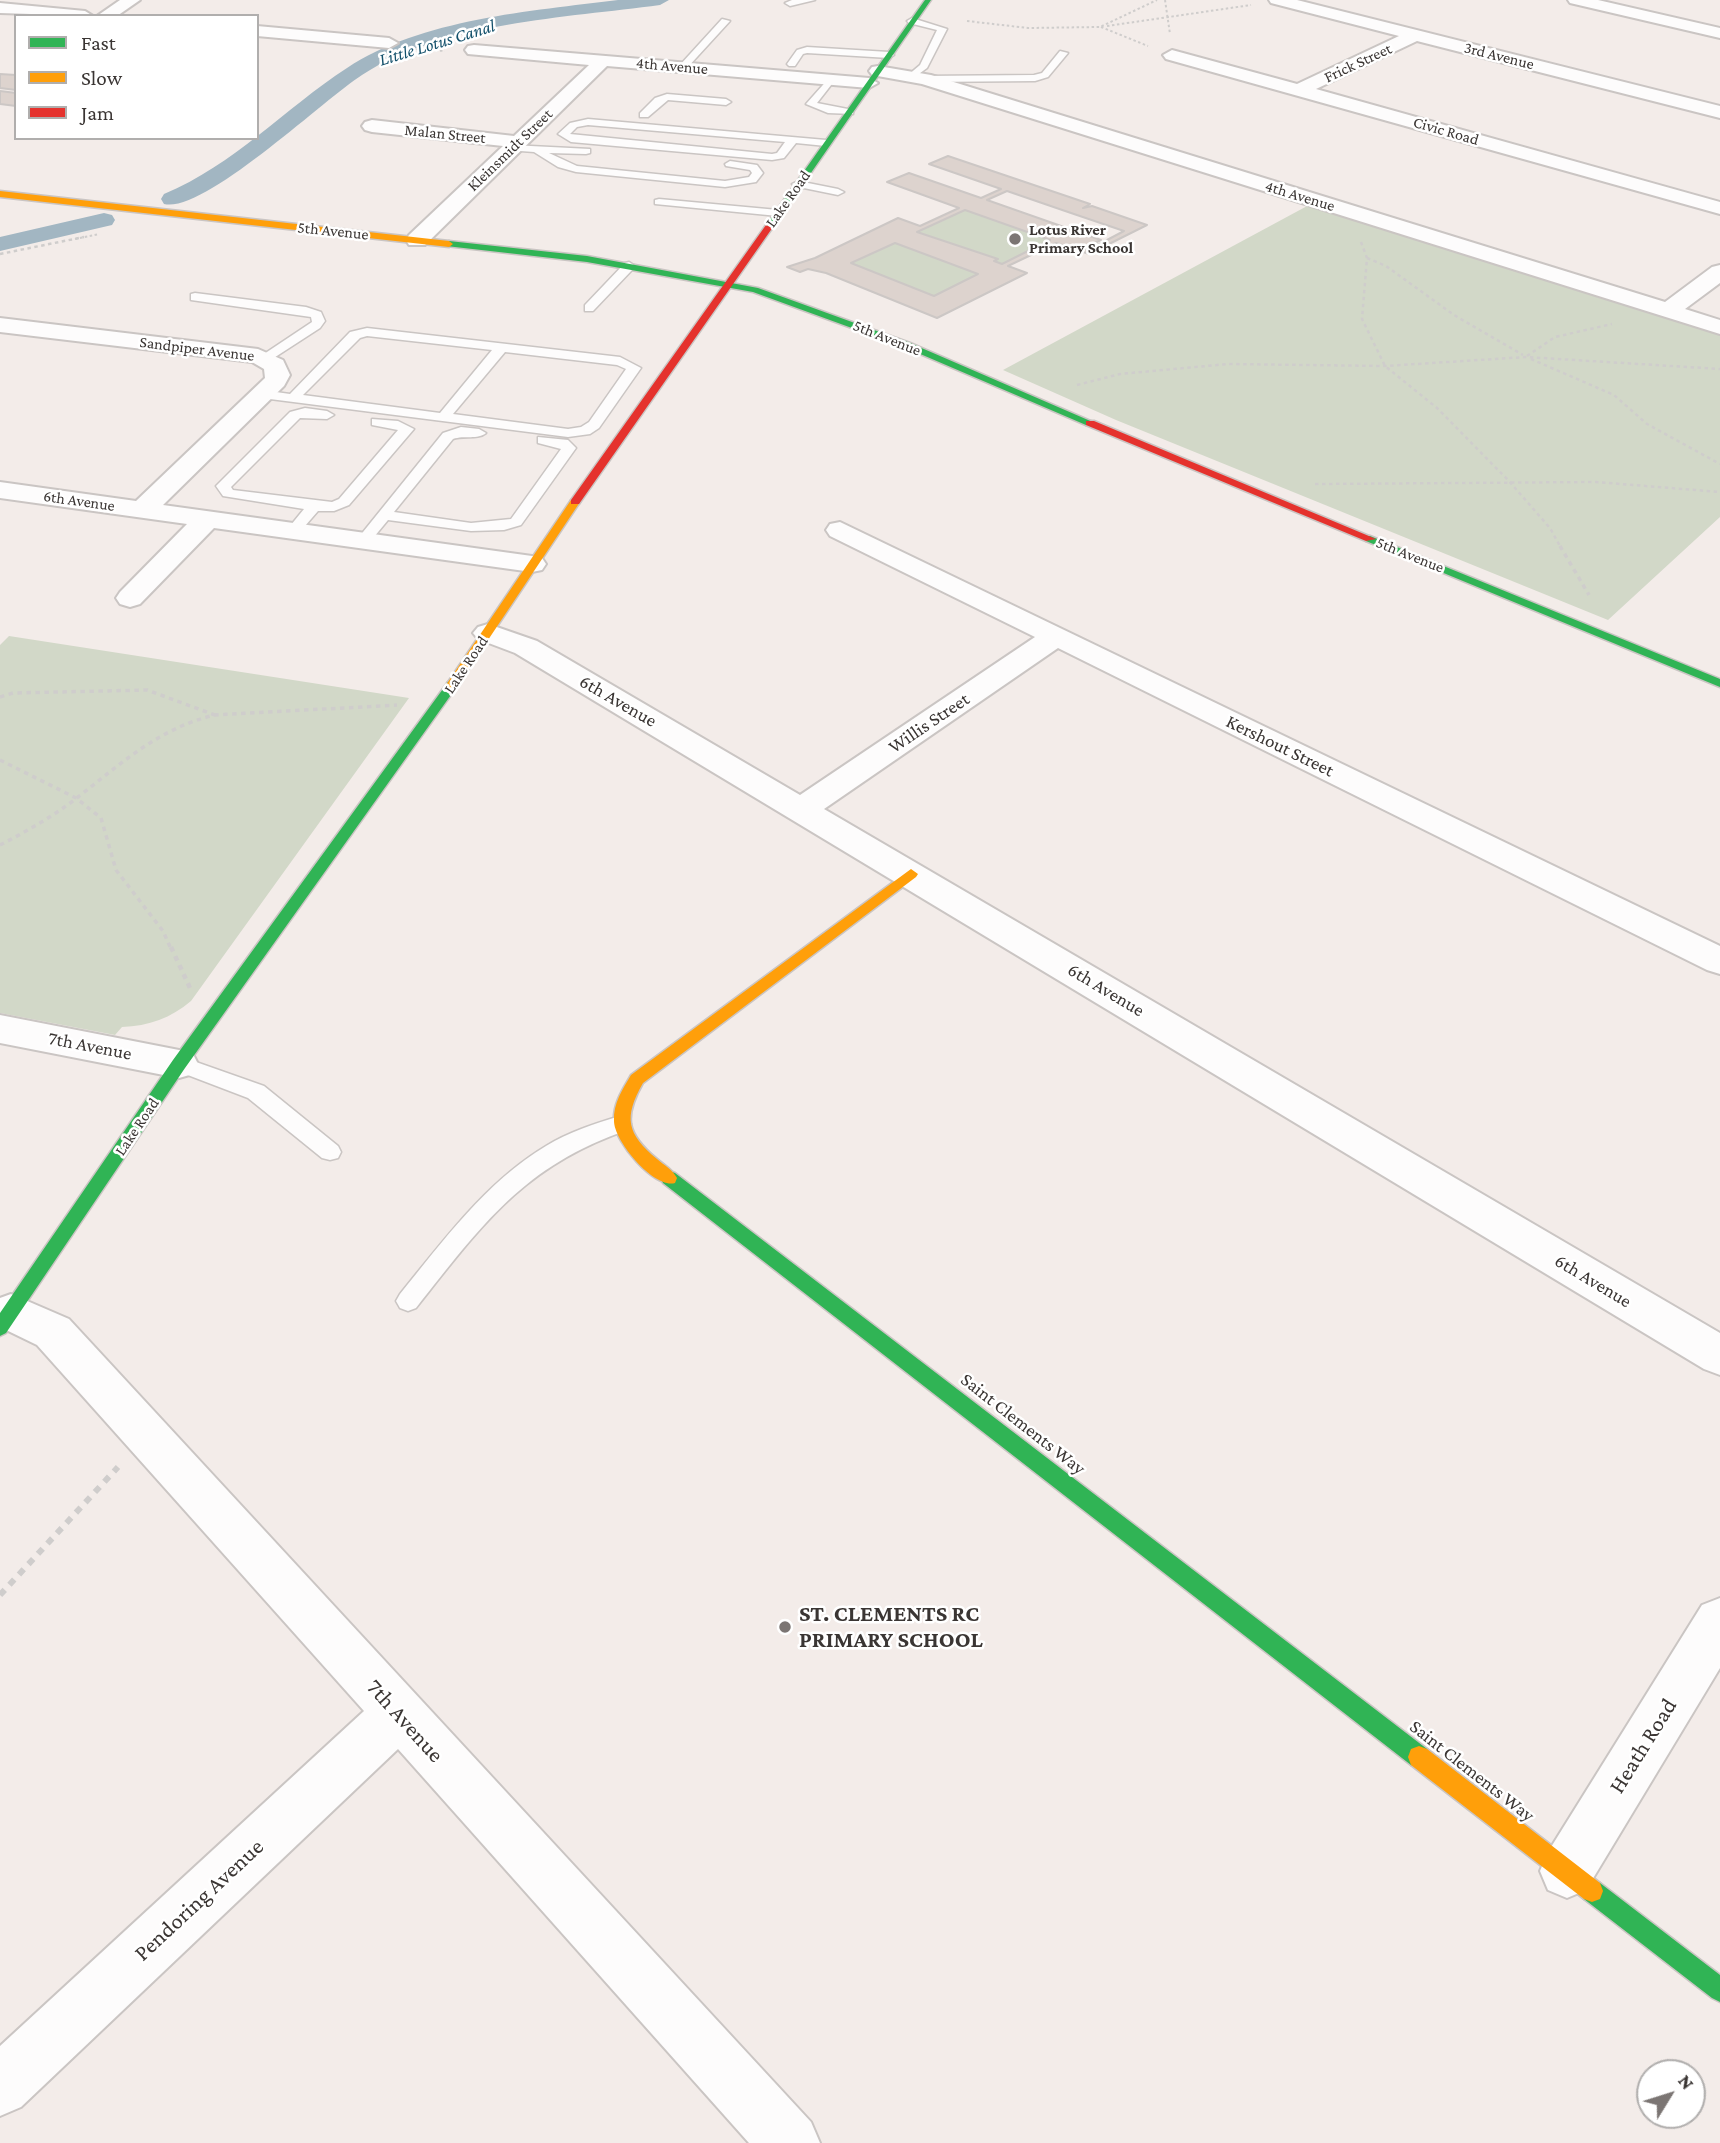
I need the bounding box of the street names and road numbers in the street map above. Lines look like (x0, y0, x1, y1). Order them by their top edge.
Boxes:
street label: 3rd Avenue (1462, 38, 1536, 74)
street label: Frick Street (1321, 39, 1395, 87)
street label: 4th Avenue (635, 53, 709, 79)
street label: Kleinsmidt Street (464, 105, 556, 195)
street label: Civic Road (1411, 112, 1481, 150)
street label: Malan Street (404, 120, 486, 148)
street label: Lake Road (761, 167, 815, 231)
street label: 4th Avenue (1263, 176, 1337, 216)
street label: 5th Avenue (296, 218, 370, 244)
street label: 5th Avenue (850, 316, 924, 360)
street label: Sandpiper Avenue (138, 332, 256, 366)
street label: 6th Avenue (42, 486, 116, 516)
street label: 5th Avenue (1373, 533, 1447, 577)
street label: Lake Road (440, 633, 492, 697)
street label: 6th Avenue (575, 670, 661, 732)
street label: Willis Street (884, 688, 974, 758)
street label: Kershout Street (1222, 710, 1338, 782)
street label: 6th Avenue (1063, 958, 1149, 1022)
street label: 7th Avenue (46, 1027, 134, 1065)
street label: Lake Road (111, 1095, 163, 1159)
street label: 6th Avenue (1550, 1249, 1636, 1313)
street label: Saint Clements Way (956, 1368, 1090, 1480)
street label: 7th Avenue (360, 1674, 450, 1768)
street label: Heath Road (1603, 1693, 1683, 1799)
street label: Saint Clements Way (1405, 1715, 1539, 1827)
street label: Pendoring Avenue (129, 1833, 269, 1967)

